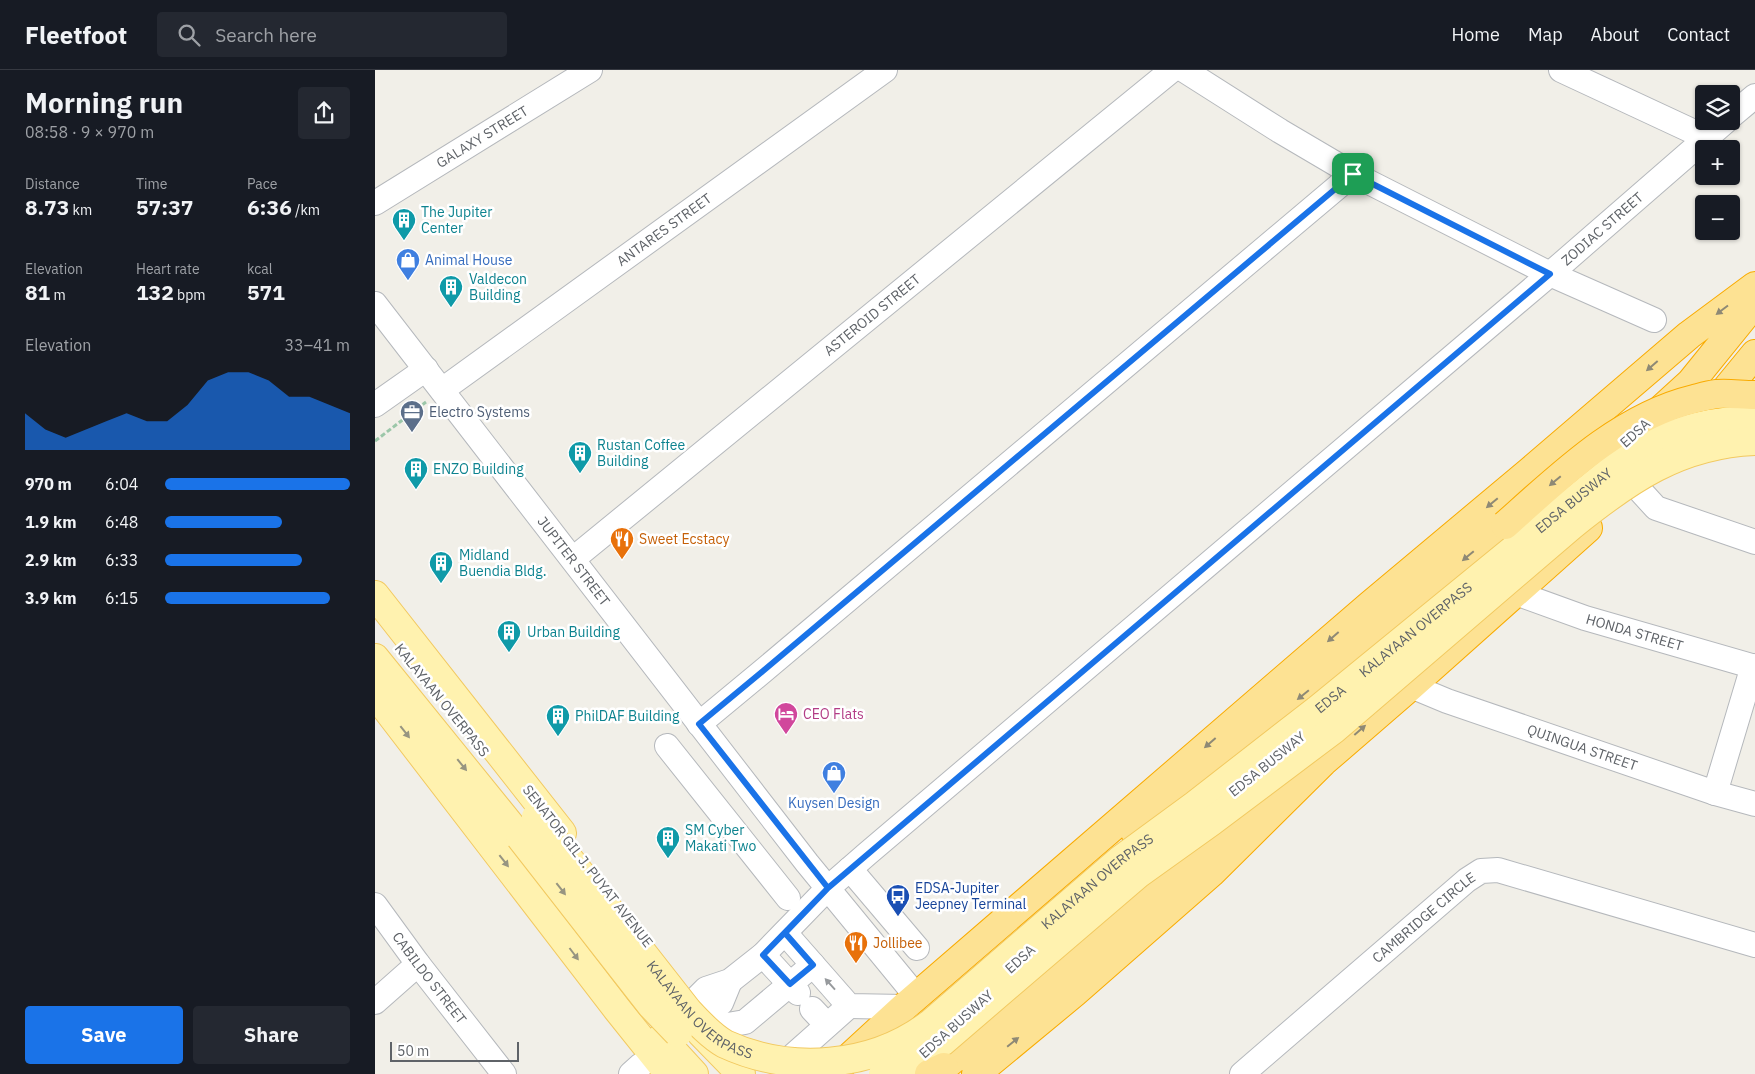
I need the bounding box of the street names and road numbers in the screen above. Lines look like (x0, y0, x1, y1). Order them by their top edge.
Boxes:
street label: GALAXY STREET (433, 102, 531, 172)
street label: ZODIAC STREET (1557, 188, 1647, 269)
street label: ANTARES STREET (613, 189, 715, 270)
street label: ASTEROID STREET (820, 270, 924, 360)
street label: EDSA (1616, 415, 1654, 451)
street label: EDSA BUSWAY (1532, 464, 1616, 537)
street label: JUPITER STREET (533, 513, 614, 610)
street label: KALAYAAN OVERPASS (1355, 578, 1476, 681)
street label: HONDA STREET (1584, 610, 1685, 655)
street label: KALAYAAN OVERPASS (391, 640, 493, 760)
street label: EDSA (1311, 681, 1349, 717)
street label: QUINGUA STREET (1525, 720, 1640, 775)
street label: EDSA BUSWAY (1225, 727, 1310, 800)
street label: SENATOR GIL J. PUYAT AVENUE (519, 781, 657, 951)
street label: KALAYAAN OVERPASS (1037, 830, 1157, 933)
street label: CAMBRIDGE CIRCLE (1368, 868, 1479, 967)
street label: CABILDO STREET (389, 928, 470, 1028)
street label: EDSA (1001, 941, 1039, 977)
street label: KALAYAAN OVERPASS (643, 957, 755, 1063)
street label: EDSA BUSWAY (915, 985, 997, 1062)

